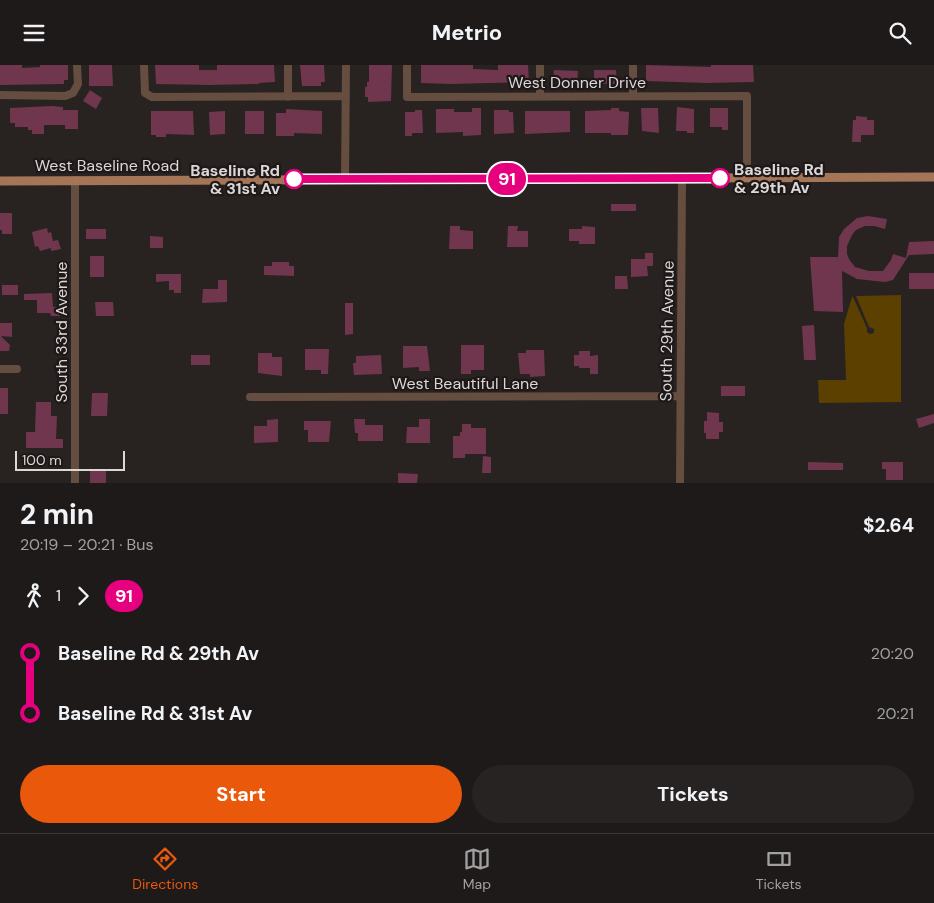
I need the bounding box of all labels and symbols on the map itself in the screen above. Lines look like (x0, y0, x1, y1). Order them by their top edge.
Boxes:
street label: West Donner Drive (508, 72, 646, 93)
street label: West Baseline Road (35, 155, 179, 176)
place label: Baseline Rd & 29th Av (734, 159, 824, 198)
place label: Baseline Rd & 31st Av (190, 160, 280, 199)
line badge: 91 (484, 163, 530, 195)
marker: Baseline Rd & 29th Av (710, 168, 730, 188)
marker: Baseline Rd & 31st Av (284, 169, 304, 189)
street label: South 29th Avenue (655, 260, 679, 402)
street label: South 33rd Avenue (51, 262, 72, 402)
street label: West Beautiful Lane (392, 373, 538, 394)
scale bar (15, 448, 125, 471)

